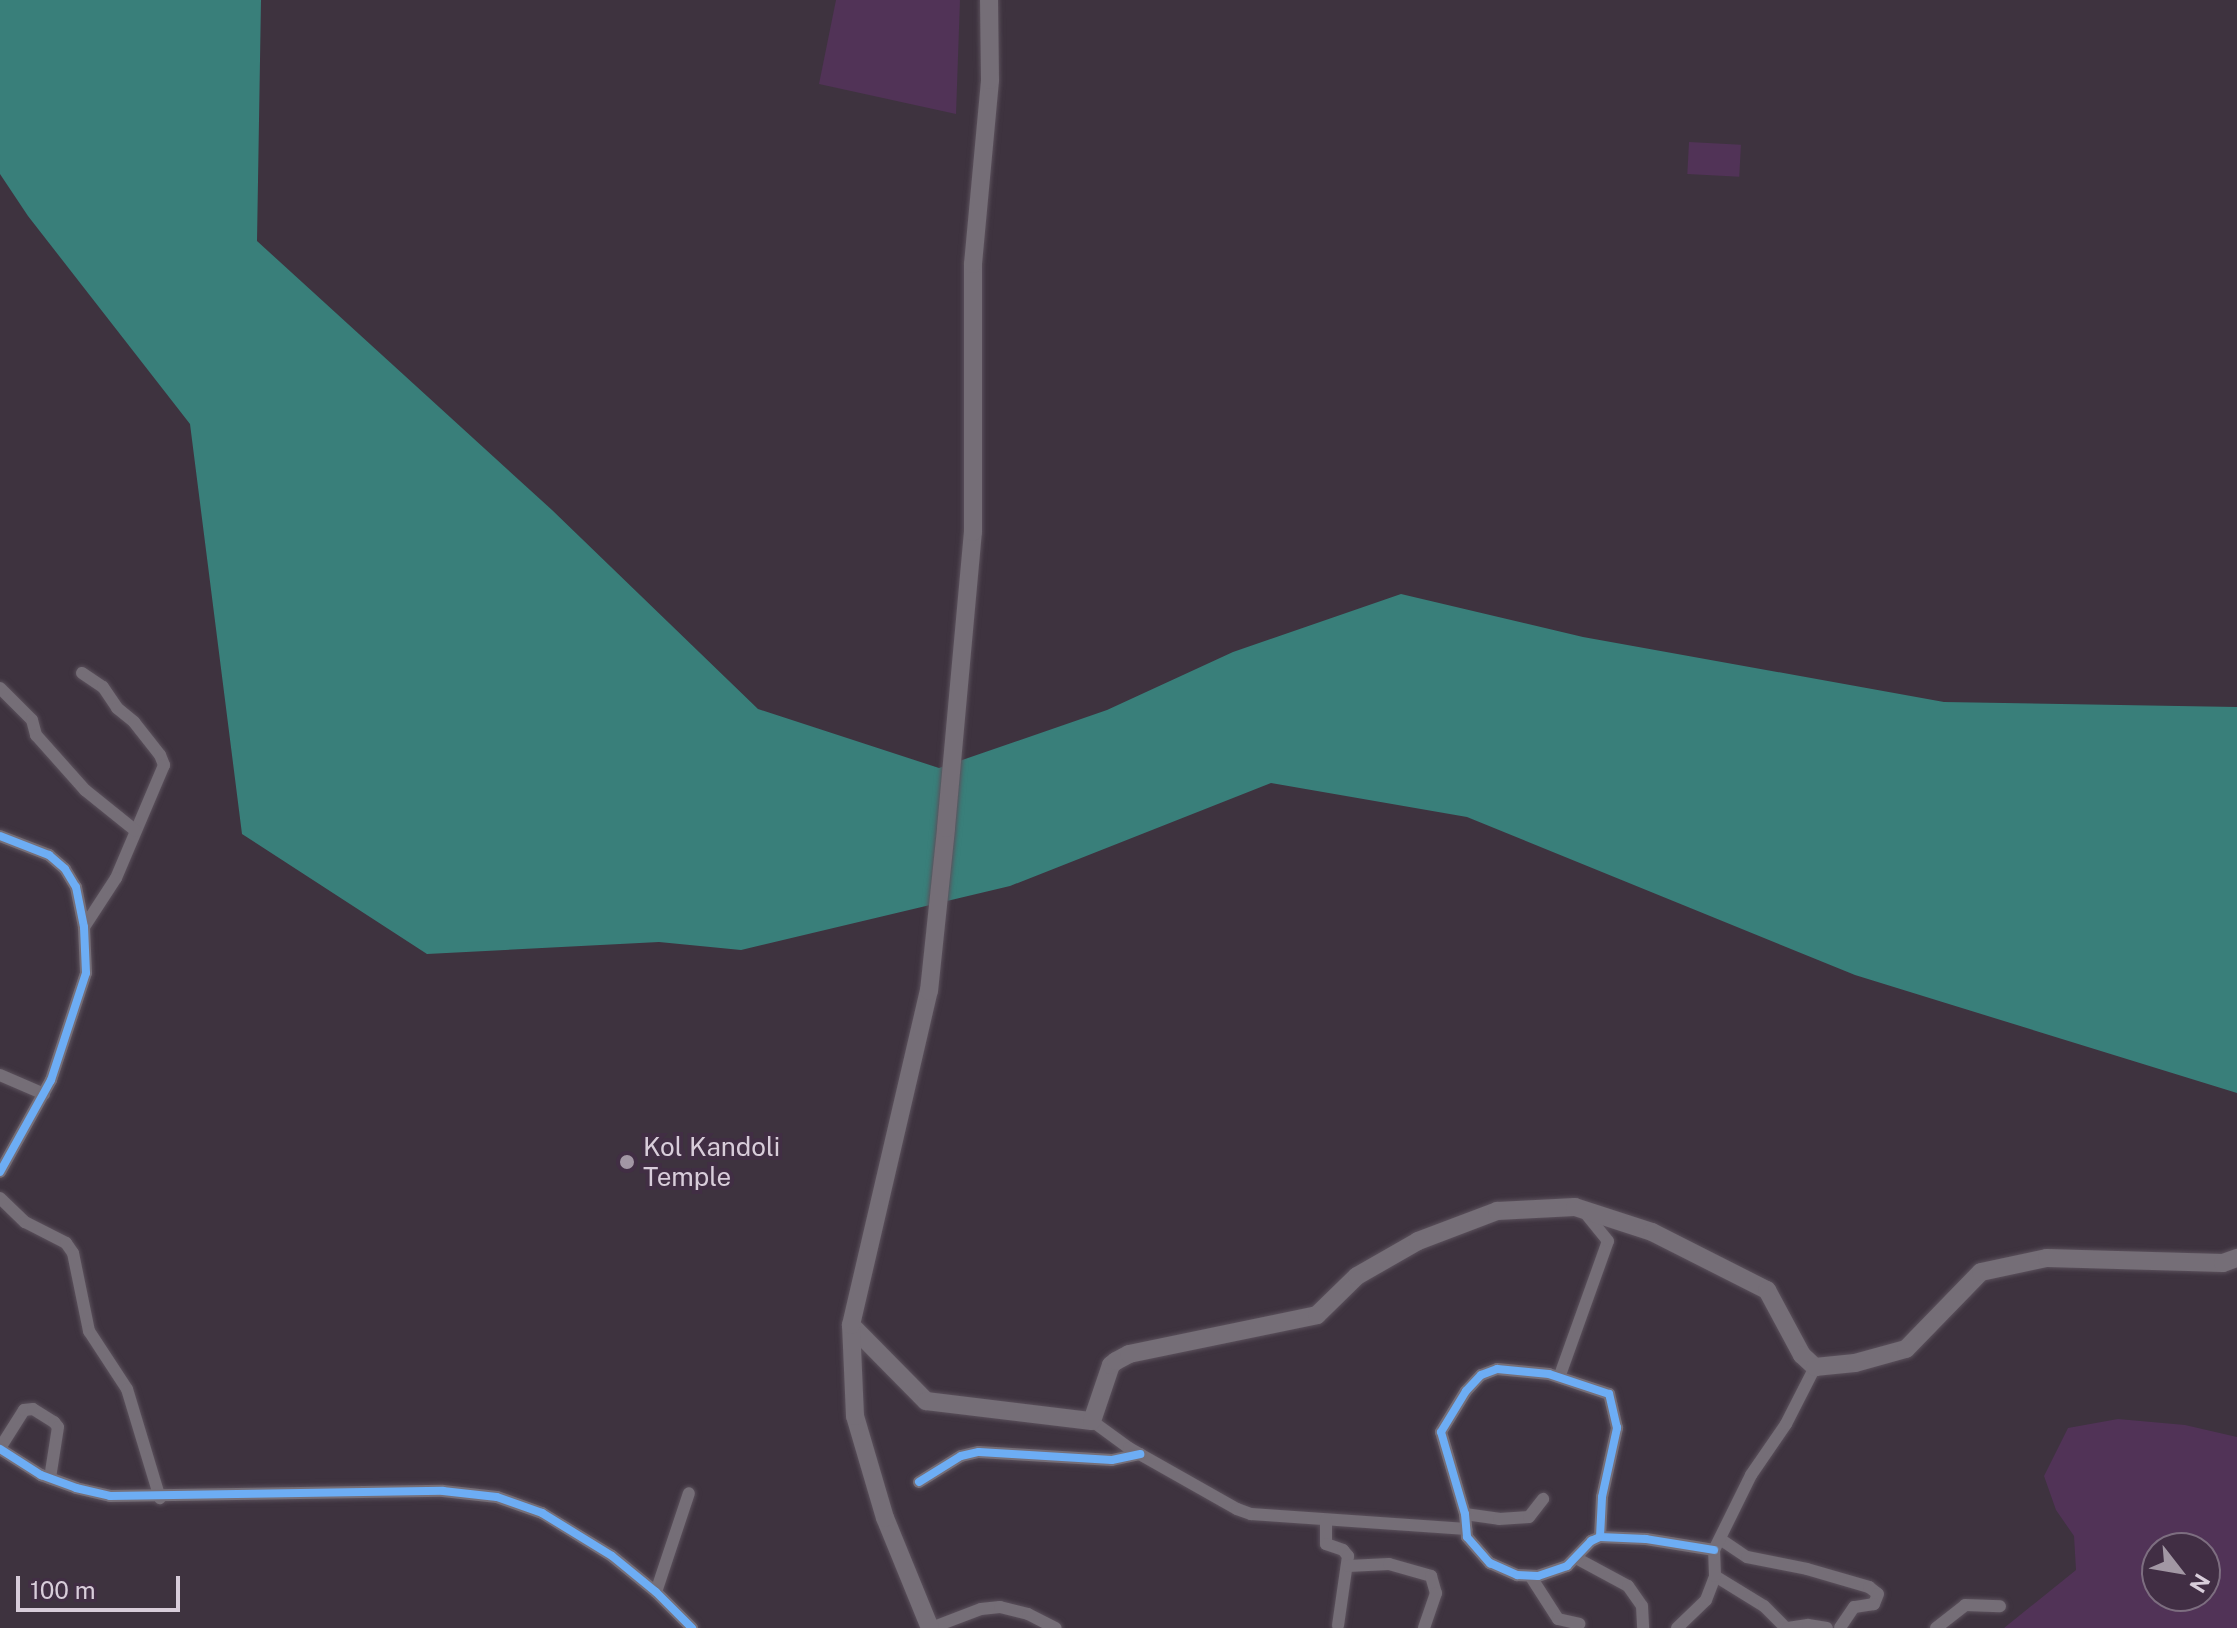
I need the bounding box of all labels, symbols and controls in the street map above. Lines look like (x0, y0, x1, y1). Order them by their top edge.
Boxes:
place label: Kol Kandoli Temple (643, 1131, 780, 1192)
marker: Kol Kandoli Temple (618, 1153, 636, 1171)
north arrow (2141, 1532, 2221, 1612)
scale bar (20, 1560, 184, 1610)
text: N (2184, 1569, 2215, 1597)
text: 100 m (30, 1576, 96, 1604)

